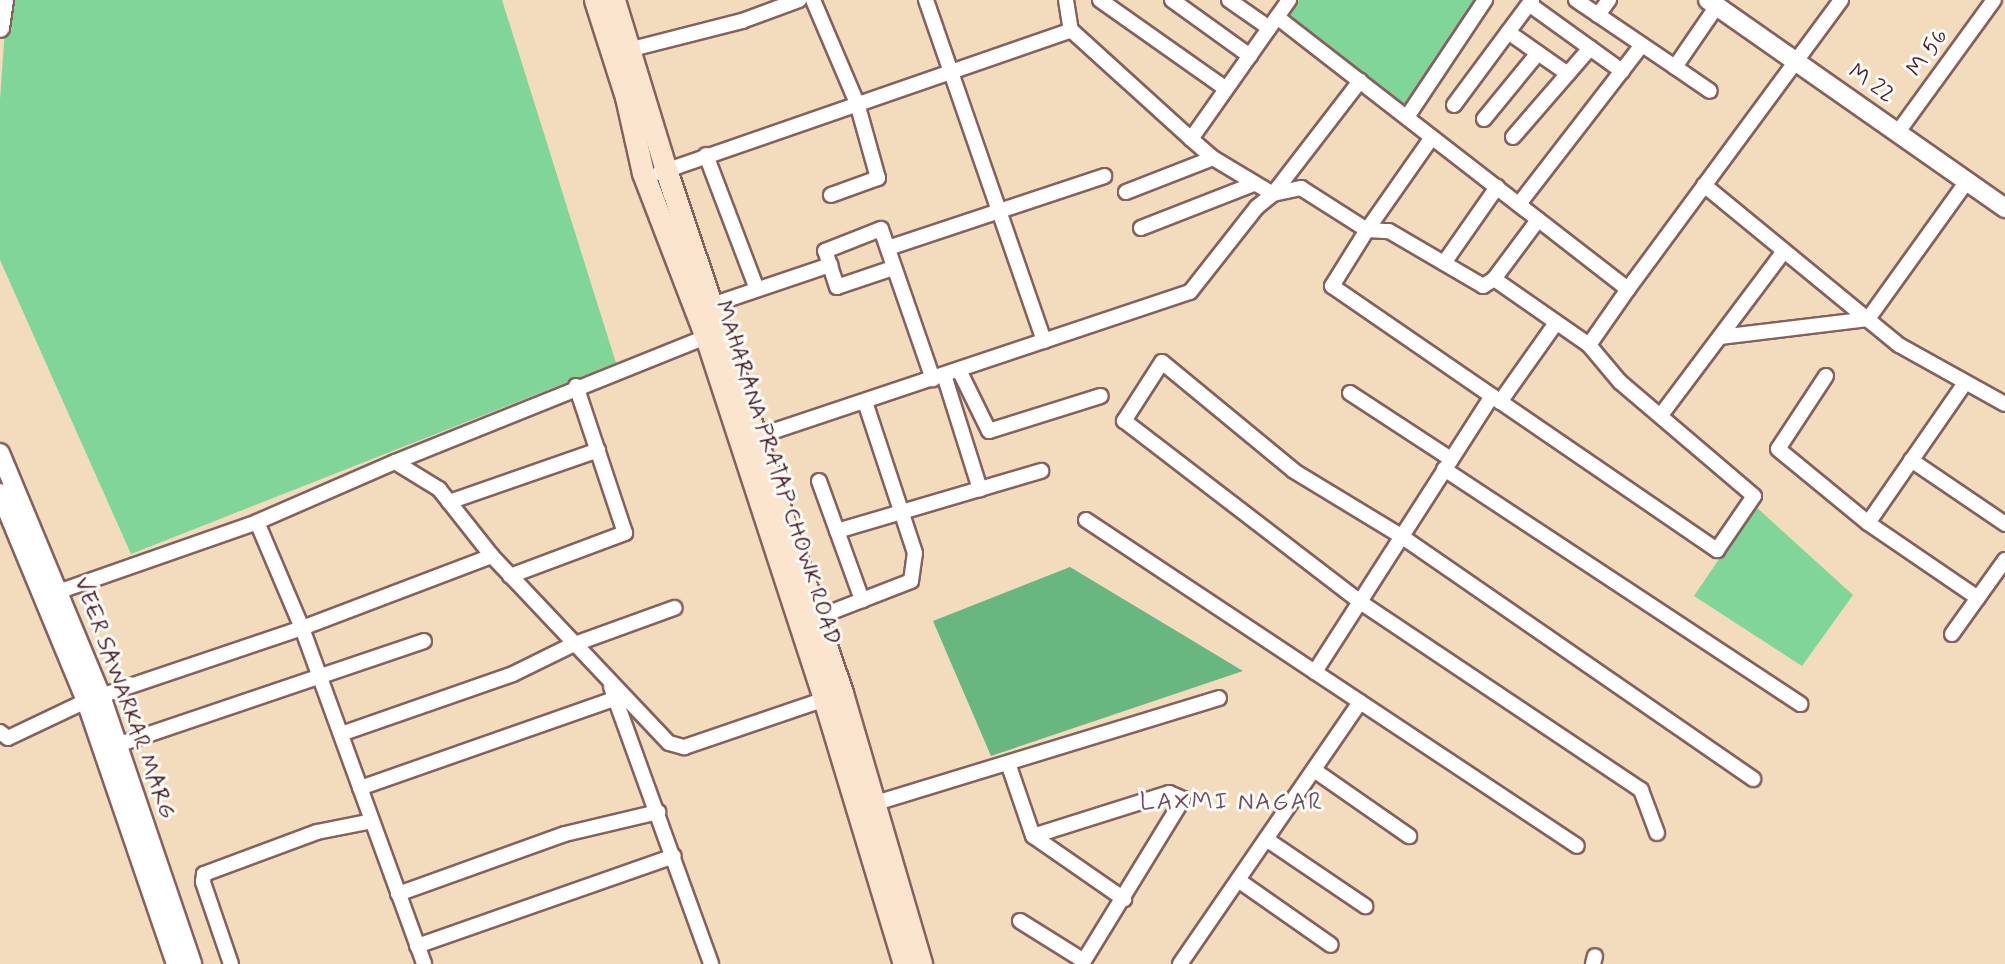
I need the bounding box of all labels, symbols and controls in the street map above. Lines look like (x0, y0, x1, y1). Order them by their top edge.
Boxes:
street label: M 56 (1901, 23, 1955, 83)
street label: M 22 (1843, 58, 1899, 110)
street label: MAHARANA PRATAP CHOWK ROAD (708, 296, 846, 650)
street label: VEER SAWARKAR MARG (67, 573, 181, 823)
district label: LAXMI NAGAR (1139, 789, 1325, 817)

